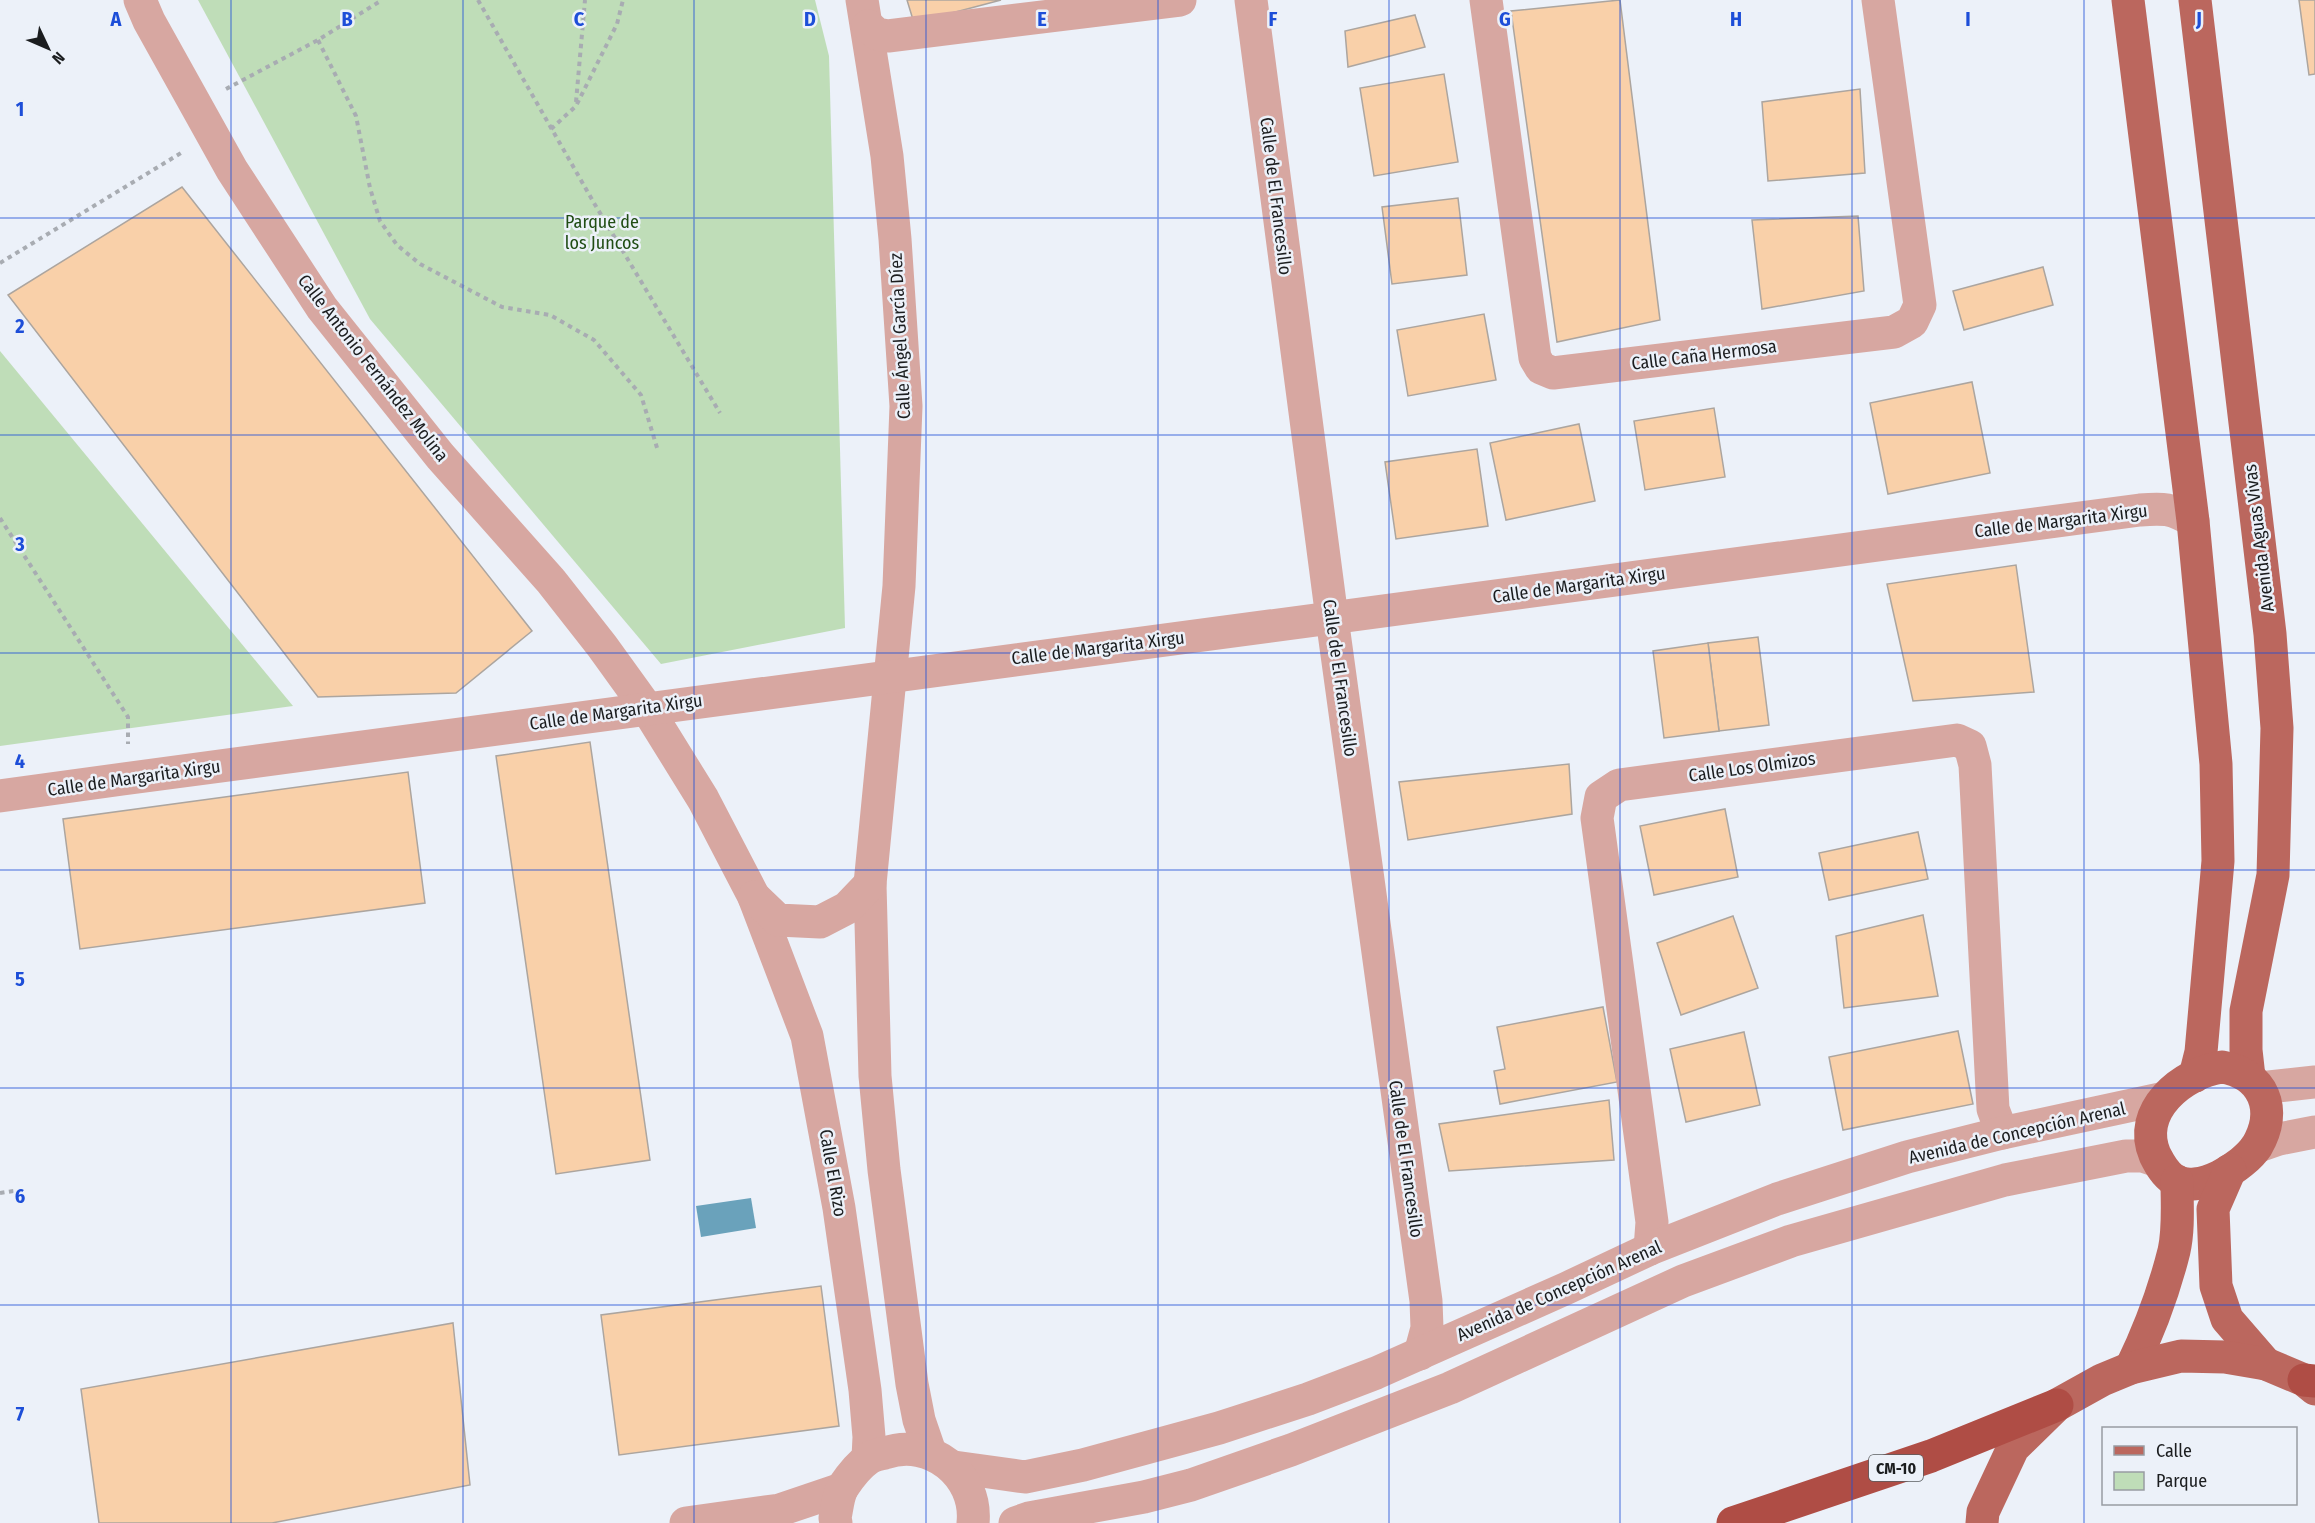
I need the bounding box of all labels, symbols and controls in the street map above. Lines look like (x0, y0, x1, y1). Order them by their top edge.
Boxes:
text: A (110, 7, 123, 31)
text: B (341, 7, 353, 31)
text: C (574, 7, 585, 31)
text: D (804, 7, 816, 31)
text: E (1037, 7, 1047, 31)
text: F (1269, 7, 1278, 31)
text: G (1499, 7, 1511, 31)
text: H (1730, 7, 1742, 31)
text: I (1965, 7, 1971, 31)
text: J (2195, 7, 2202, 31)
north arrow (18, 18, 78, 78)
text: N (48, 48, 69, 68)
text: 1 (16, 97, 24, 121)
street label: Calle de El Francesillo (1255, 116, 1297, 276)
park label: Parque de los Juncos (565, 211, 639, 254)
street label: Calle Ángel García Díez (884, 252, 915, 420)
street label: Calle Antonio Fernández Molina (293, 270, 453, 466)
text: 2 (14, 314, 25, 338)
street label: Calle Caña Hermosa (1630, 335, 1778, 375)
street label: Avenida Aguas Vivas (2239, 463, 2279, 613)
street label: Calle de Margarita Xirgu (1973, 499, 2149, 543)
text: 3 (14, 532, 25, 556)
street label: Calle de Margarita Xirgu (1491, 562, 1667, 608)
street label: Calle de El Francesillo (1318, 598, 1362, 758)
street label: Calle de Margarita Xirgu (1010, 626, 1186, 670)
street label: Calle de Margarita Xirgu (528, 689, 704, 735)
street label: Calle Los Olmizos (1687, 747, 1817, 787)
text: 4 (15, 749, 25, 773)
street label: Calle de Margarita Xirgu (46, 755, 222, 801)
text: 5 (15, 967, 25, 991)
street label: Calle de El Francesillo (1384, 1079, 1428, 1239)
street label: Avenida de Concepción Arenal (1906, 1097, 2128, 1169)
street label: Calle El Rizo (815, 1128, 851, 1218)
text: 6 (15, 1184, 25, 1208)
street label: Avenida de Concepción Arenal (1453, 1236, 1665, 1346)
text: 7 (16, 1402, 25, 1426)
legend (2102, 1427, 2297, 1505)
text: Calle (2156, 1440, 2192, 1462)
road number: CM-10 (1869, 1455, 1923, 1481)
text: Parque (2156, 1470, 2207, 1492)

